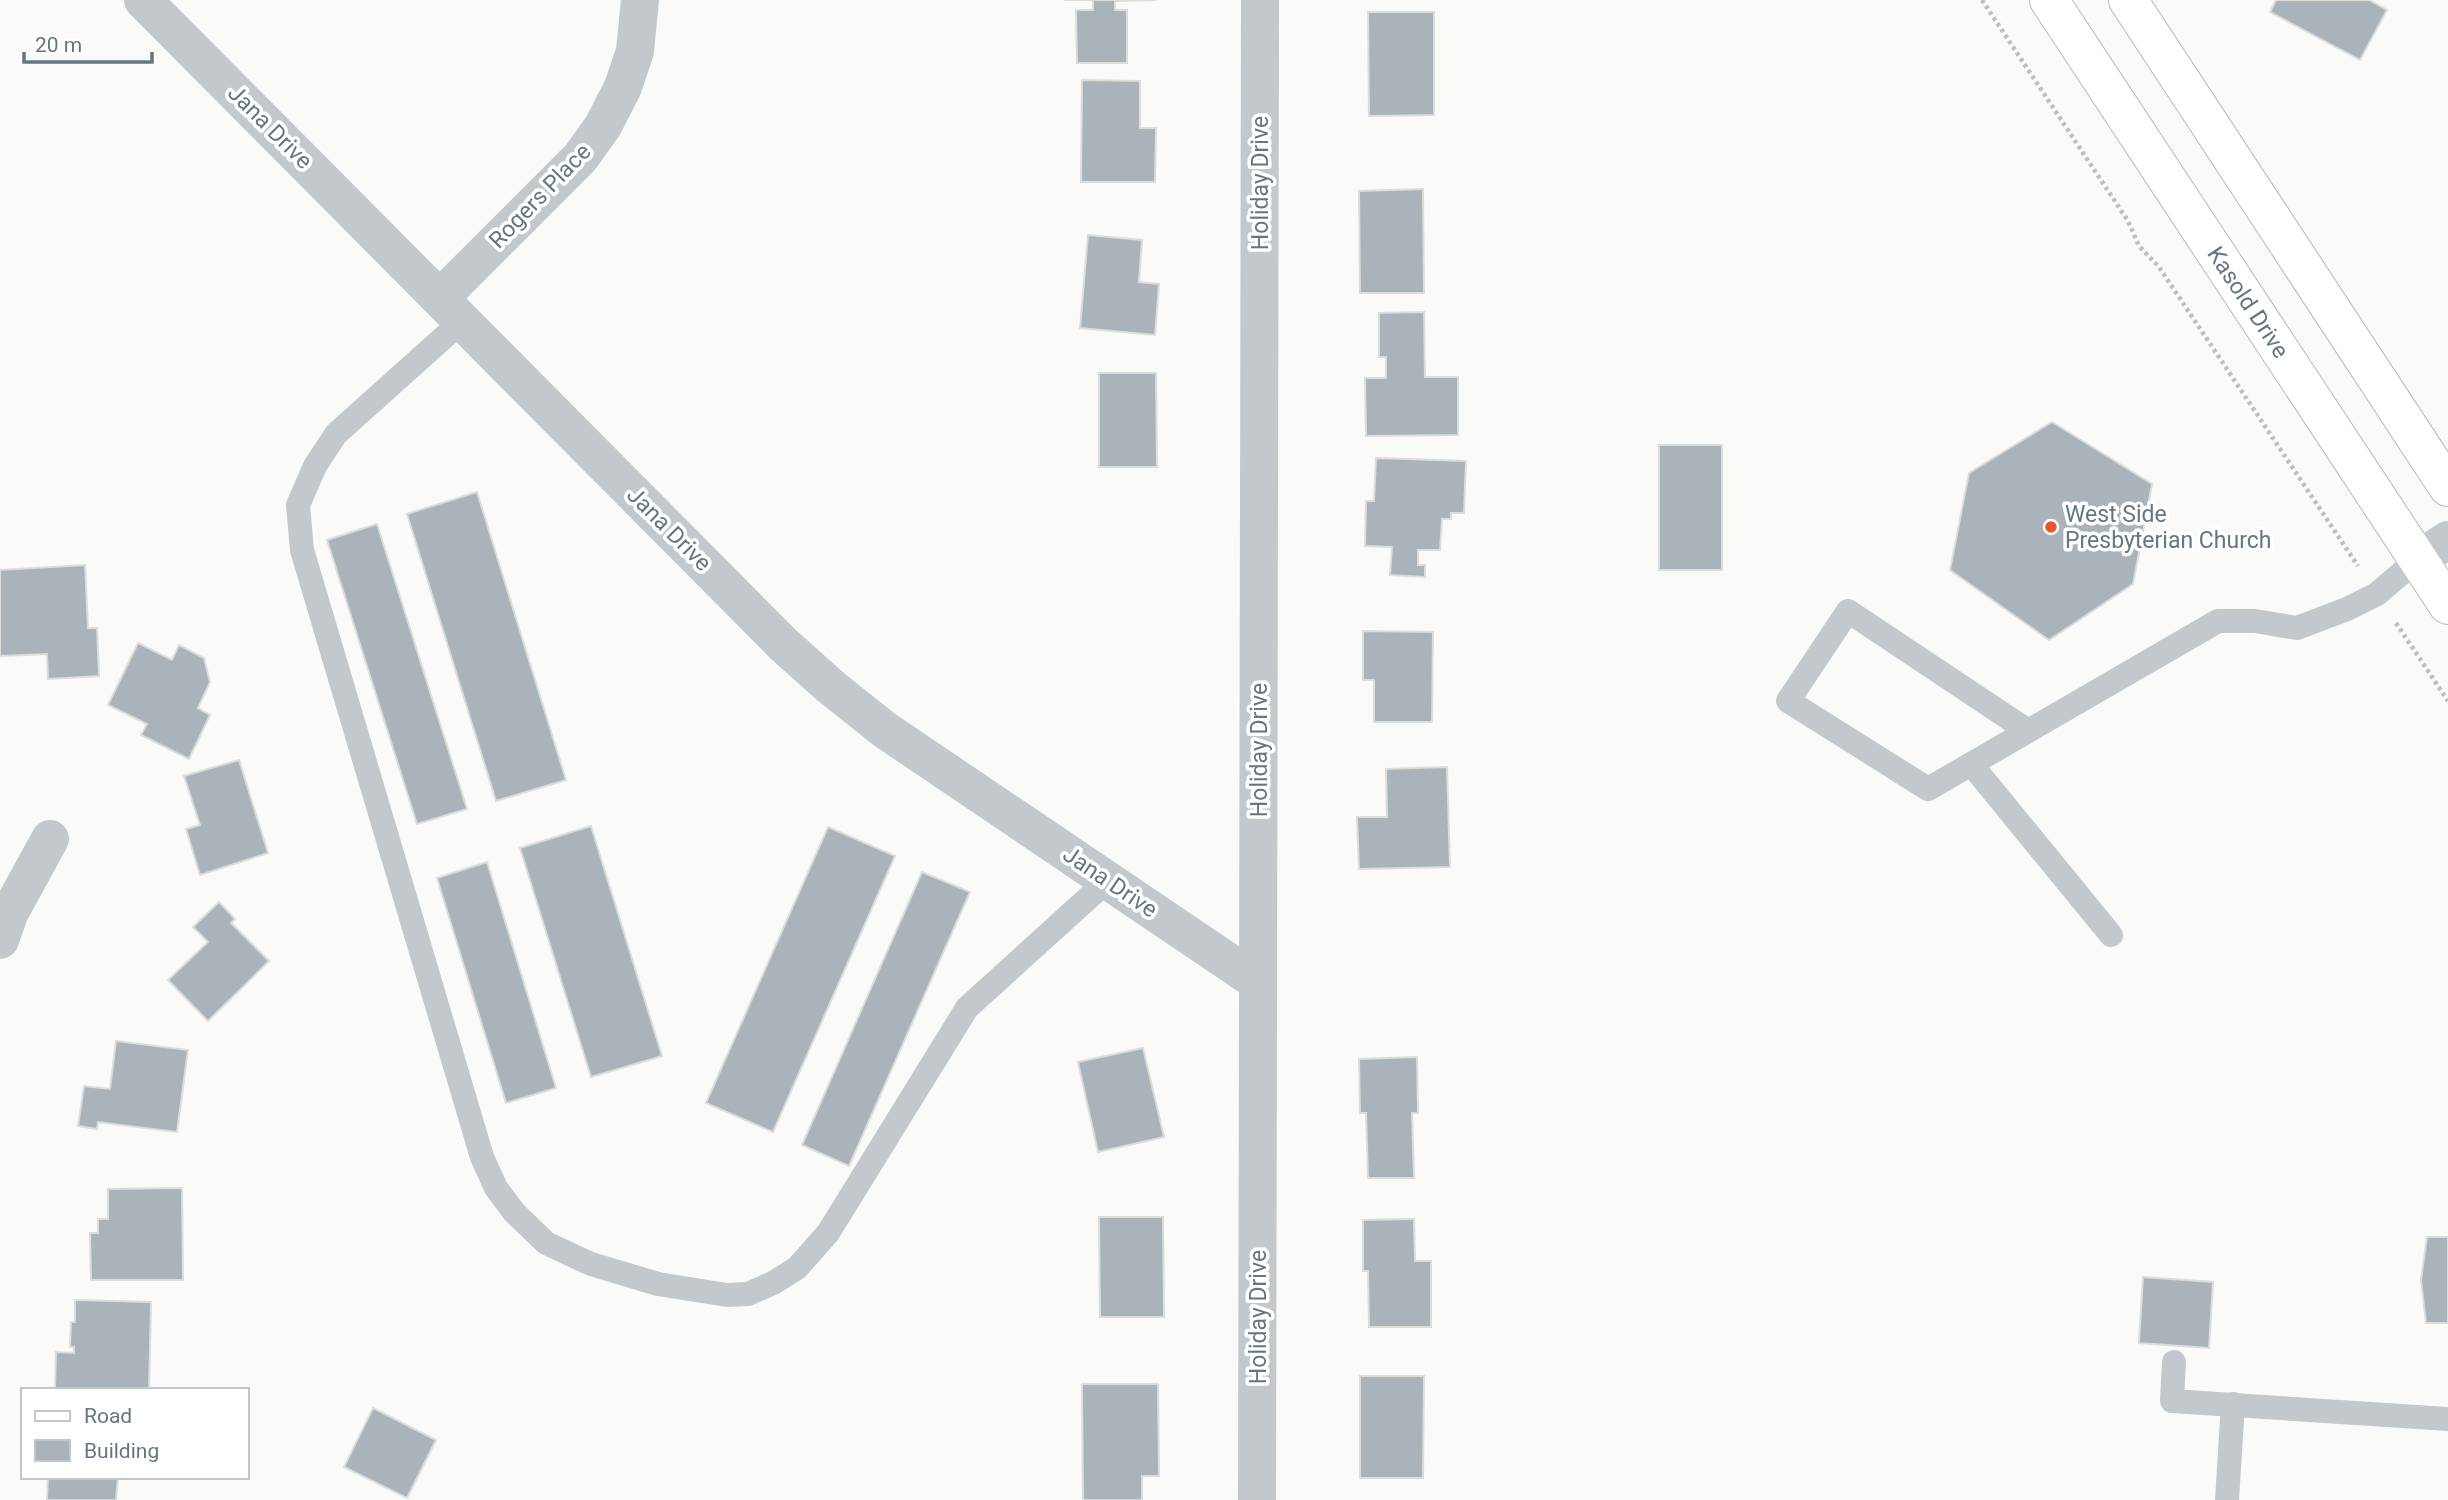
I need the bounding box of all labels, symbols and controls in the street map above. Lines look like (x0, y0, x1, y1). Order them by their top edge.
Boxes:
scale bar (24, 21, 152, 65)
text: 20 m (35, 33, 82, 57)
street label: Jana Drive (222, 79, 318, 175)
street label: Holiday Drive (1247, 116, 1274, 250)
street label: Rogers Place (484, 138, 596, 254)
street label: Kasold Drive (2202, 241, 2295, 363)
street label: Jana Drive (621, 481, 717, 577)
place label: West Side Presbyterian Church (2065, 501, 2271, 554)
marker: West Side Presbyterian Church (2043, 519, 2059, 535)
street label: Holiday Drive (1246, 683, 1273, 817)
street label: Jana Drive (1058, 841, 1162, 923)
street label: Holiday Drive (1245, 1250, 1272, 1384)
legend (21, 1388, 248, 1479)
text: Road (84, 1404, 132, 1428)
text: Building (84, 1439, 159, 1463)

